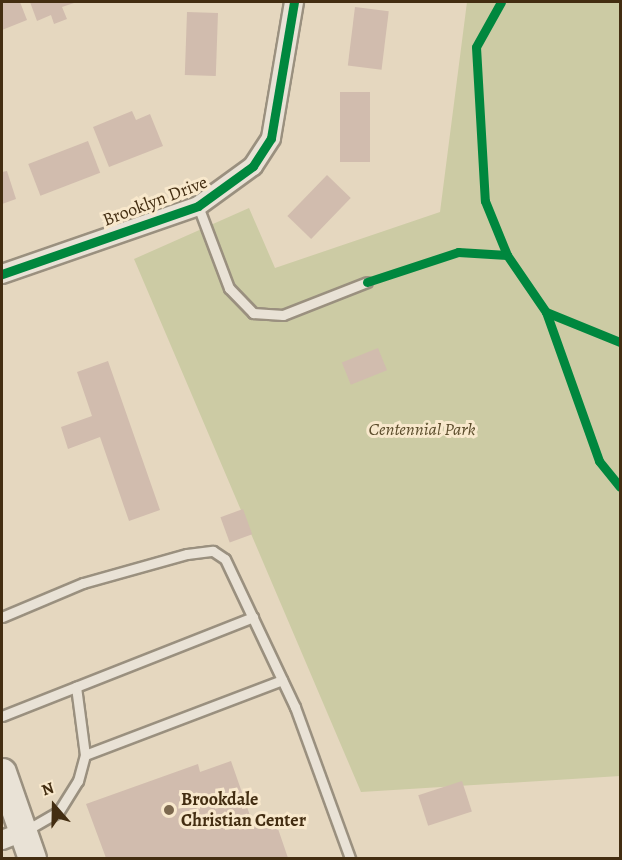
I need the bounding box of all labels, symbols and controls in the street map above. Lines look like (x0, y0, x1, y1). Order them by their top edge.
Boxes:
street label: Brooklyn Drive (100, 171, 210, 231)
park label: Centennial Park (369, 418, 475, 440)
north arrow (24, 776, 84, 836)
text: N (39, 777, 57, 801)
place label: Brookdale Christian Center (181, 789, 306, 832)
marker: Brookdale Christian Center (162, 803, 176, 817)

